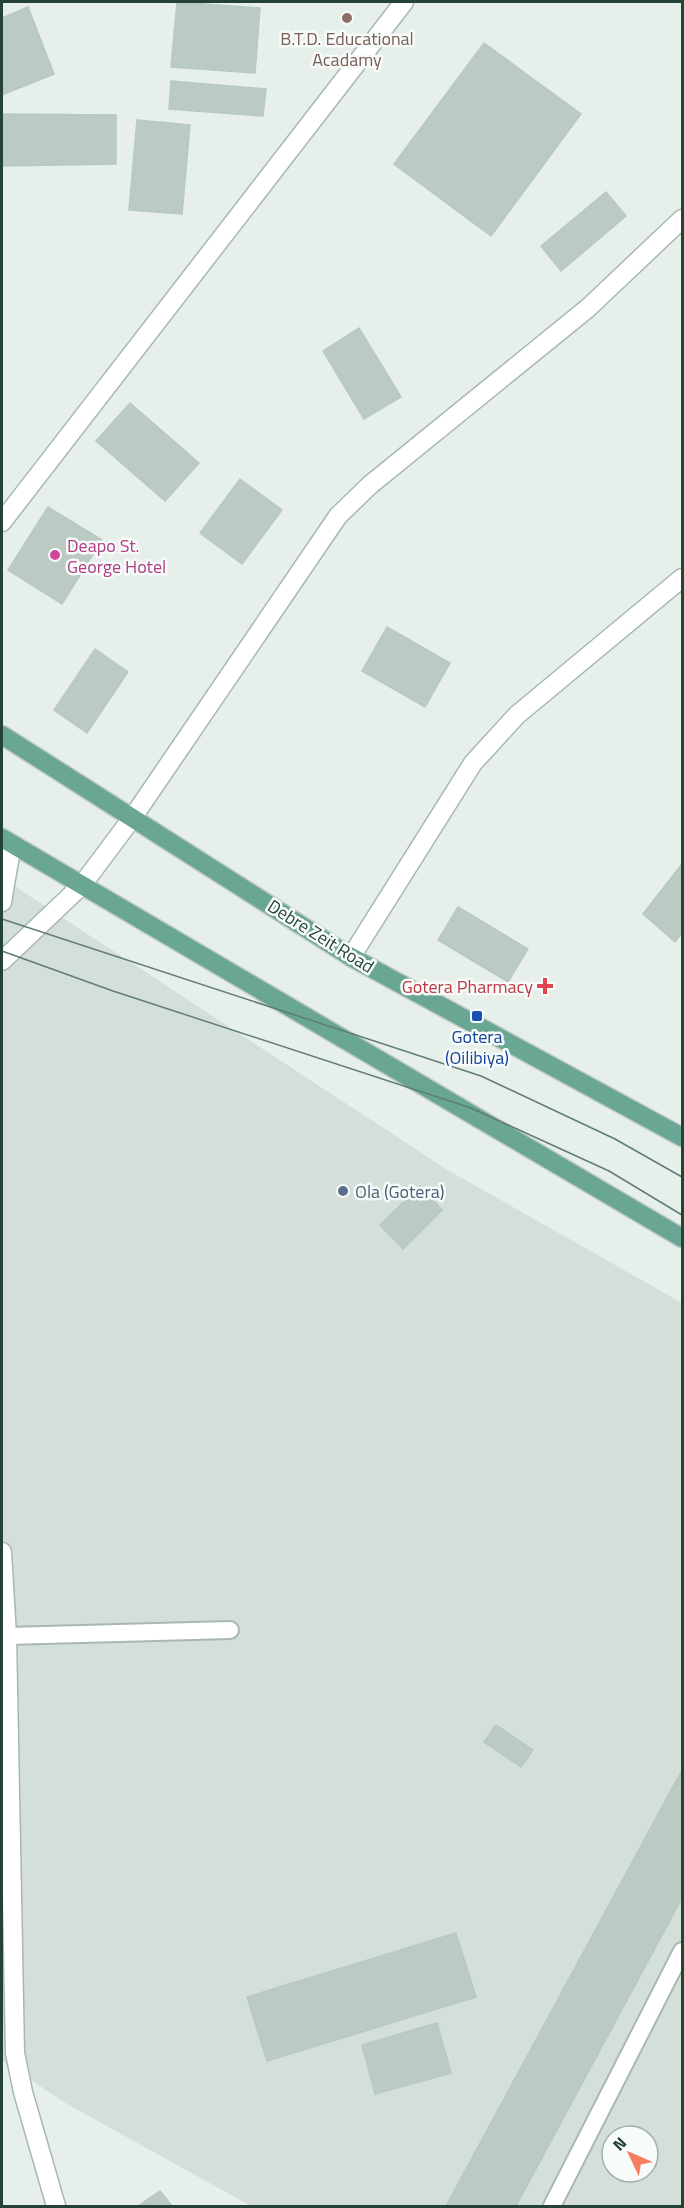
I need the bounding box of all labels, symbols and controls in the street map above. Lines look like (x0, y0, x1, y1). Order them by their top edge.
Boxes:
marker: B.T.D. Educational Acadamy (340, 11, 354, 25)
place label: B.T.D. Educational Acadamy (280, 25, 414, 73)
place label: Deapo St. George Hotel (67, 532, 166, 580)
marker: Deapo St. George Hotel (48, 548, 62, 562)
street label: Debre Zeit Road (263, 892, 379, 980)
place label: Gotera Pharmacy (402, 973, 533, 1000)
marker: Gotera Pharmacy (538, 979, 552, 993)
marker: Gotera (Oilibiya) (470, 1009, 484, 1023)
place label: Gotera (Oilibiya) (445, 1023, 509, 1071)
place label: Ola (Gotera) (355, 1178, 444, 1205)
marker: Ola (Gotera) (336, 1184, 350, 1198)
north arrow (600, 2124, 660, 2184)
text: N (607, 2131, 632, 2156)

